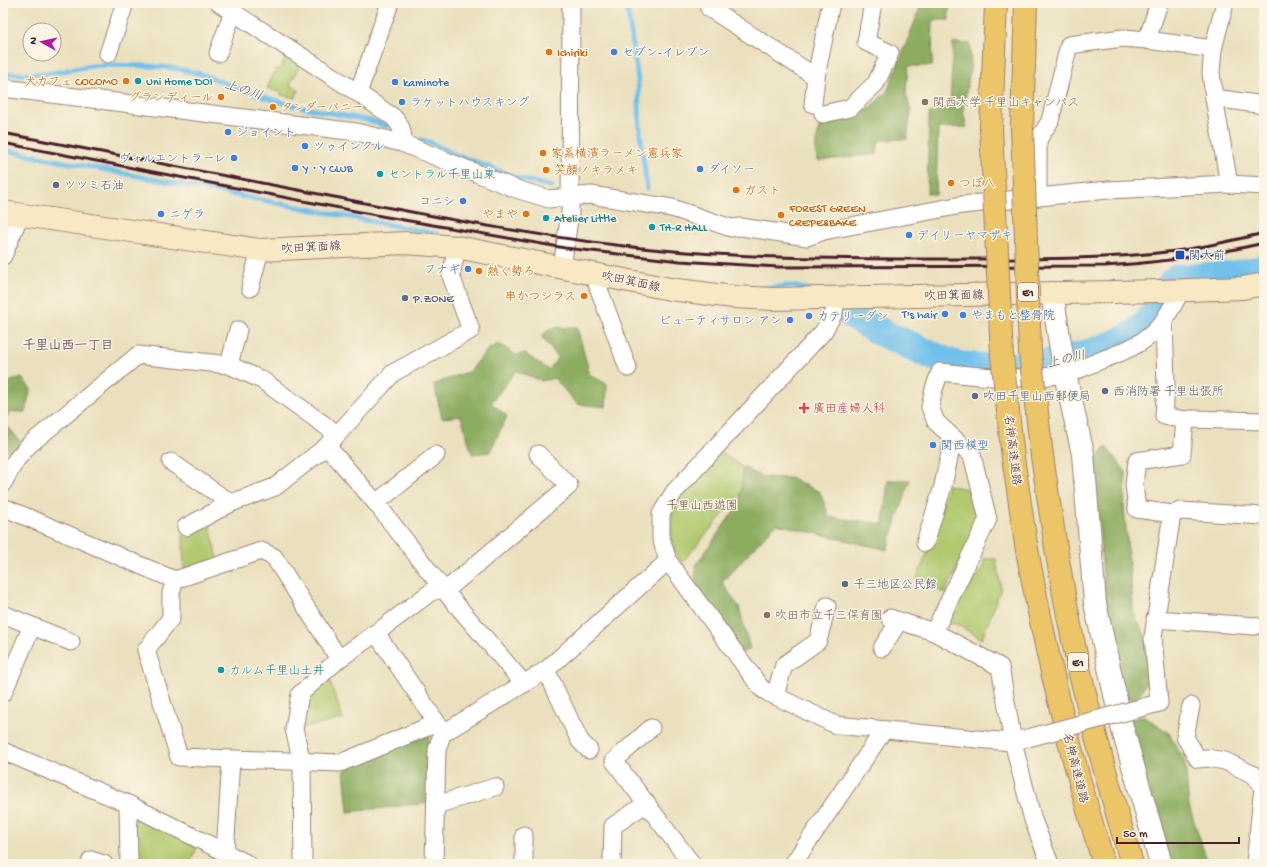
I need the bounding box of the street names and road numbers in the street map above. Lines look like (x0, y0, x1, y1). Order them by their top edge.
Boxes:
street label: 吹田箕面線 (281, 239, 341, 258)
street label: 吹田箕面線 (600, 269, 662, 296)
road number: E1 (1018, 283, 1038, 301)
street label: 吹田箕面線 (924, 288, 984, 305)
street label: 名神高速道路 (1000, 414, 1023, 487)
road number: E1 (1068, 653, 1088, 671)
street label: 名神高速道路 (1059, 732, 1091, 805)

